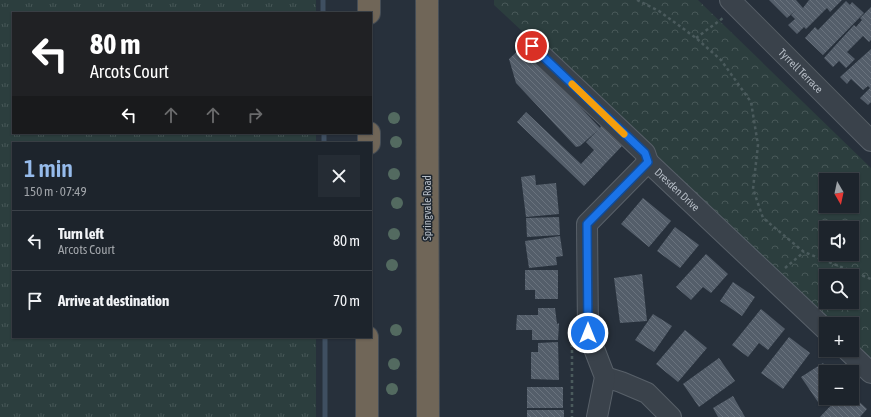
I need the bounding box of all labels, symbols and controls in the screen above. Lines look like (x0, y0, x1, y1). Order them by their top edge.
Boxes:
icon: left (24, 28, 76, 80)
text: 80 m (90, 28, 140, 60)
pin (515, 29, 549, 63)
icon: arrive (521, 35, 543, 57)
street label: Tyrrell Terrace (776, 46, 825, 95)
text: Arcots Court (90, 61, 169, 82)
icon: left (118, 104, 140, 126)
icon: ahead (160, 104, 182, 126)
icon: ahead (202, 104, 224, 126)
icon: right (244, 104, 266, 126)
text: 1 min (24, 155, 73, 182)
button: close (318, 155, 360, 197)
street label: Dresden Drive (652, 166, 702, 213)
north arrow (819, 173, 859, 213)
map controls (819, 173, 859, 405)
street label: Springvale Road (421, 175, 433, 241)
text: 150 m · 07:49 (24, 184, 87, 199)
button: sound (819, 221, 859, 261)
text: Turn left (58, 225, 104, 242)
icon: left (24, 230, 46, 252)
text: 80 m (333, 232, 360, 249)
text: Arcots Court (58, 242, 115, 257)
button: search (819, 269, 859, 309)
icon: arrive (24, 290, 46, 312)
text: Arrive at destination (58, 292, 169, 309)
text: 70 m (333, 292, 360, 309)
position arrow (567, 312, 609, 354)
button: + (819, 317, 859, 357)
button: − (819, 365, 859, 405)

